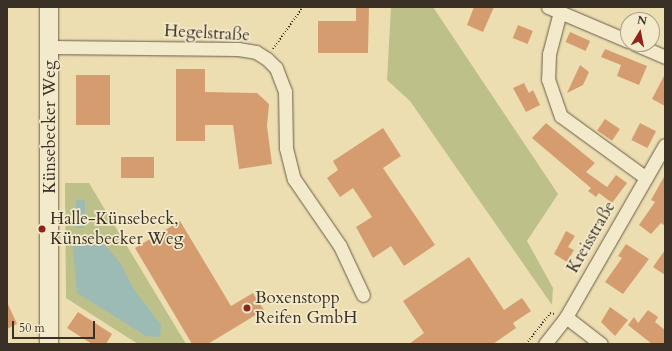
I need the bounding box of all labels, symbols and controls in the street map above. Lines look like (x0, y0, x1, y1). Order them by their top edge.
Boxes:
north arrow (620, 12, 660, 52)
text: N (636, 12, 648, 29)
street label: Hegelstraße (164, 21, 250, 45)
street label: Künsebecker Weg (40, 60, 60, 194)
street label: Kreisstraße (562, 197, 620, 277)
place label: Halle-Künsebeck, Künsebecker Weg (50, 209, 183, 249)
marker: Halle-Künsebeck, Künsebecker Weg (37, 224, 47, 234)
place label: Boxenstopp Reifen GmbH (255, 288, 358, 328)
marker: Boxenstopp Reifen GmbH (242, 303, 252, 313)
scale bar (14, 313, 97, 339)
text: 50 m (19, 320, 45, 336)

